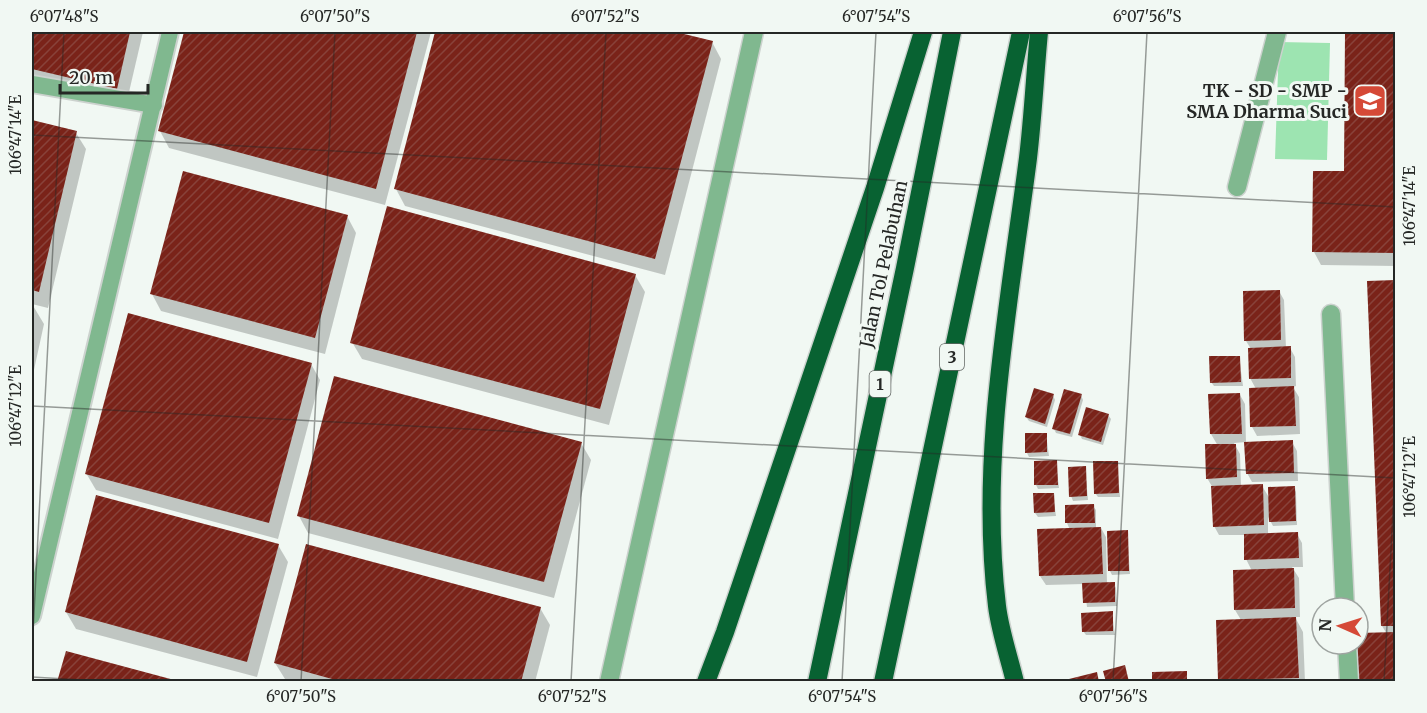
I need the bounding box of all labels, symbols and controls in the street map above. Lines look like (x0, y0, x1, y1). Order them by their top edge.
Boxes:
text: 6°07'48"S (30, 7, 98, 26)
text: 6°07'50"S (300, 7, 370, 26)
text: 6°07'52"S (571, 7, 639, 26)
text: 6°07'54"S (842, 7, 910, 26)
text: 6°07'56"S (1113, 7, 1181, 26)
scale bar (60, 57, 148, 95)
text: 20 m (69, 66, 113, 89)
place label: TK - SD - SMP - SMA Dharma Suci (1186, 79, 1347, 123)
school or university icon: TK - SD - SMP - SMA Dharma Suci (1352, 83, 1388, 119)
text: 106°47'14"E (6, 95, 25, 175)
text: 106°47'14"E (1400, 166, 1419, 246)
street label: Jalan Tol Pelabuhan (854, 178, 913, 351)
road number: 3 (940, 344, 964, 370)
text: 106°47'12"E (6, 365, 25, 447)
road number: 1 (870, 371, 890, 397)
text: 106°47'12"E (1400, 436, 1419, 518)
north arrow (1310, 596, 1370, 656)
text: N (1315, 618, 1335, 632)
text: 6°07'50"S (266, 687, 336, 706)
text: 6°07'52"S (538, 687, 606, 706)
text: 6°07'54"S (808, 687, 876, 706)
text: 6°07'56"S (1079, 687, 1147, 706)

